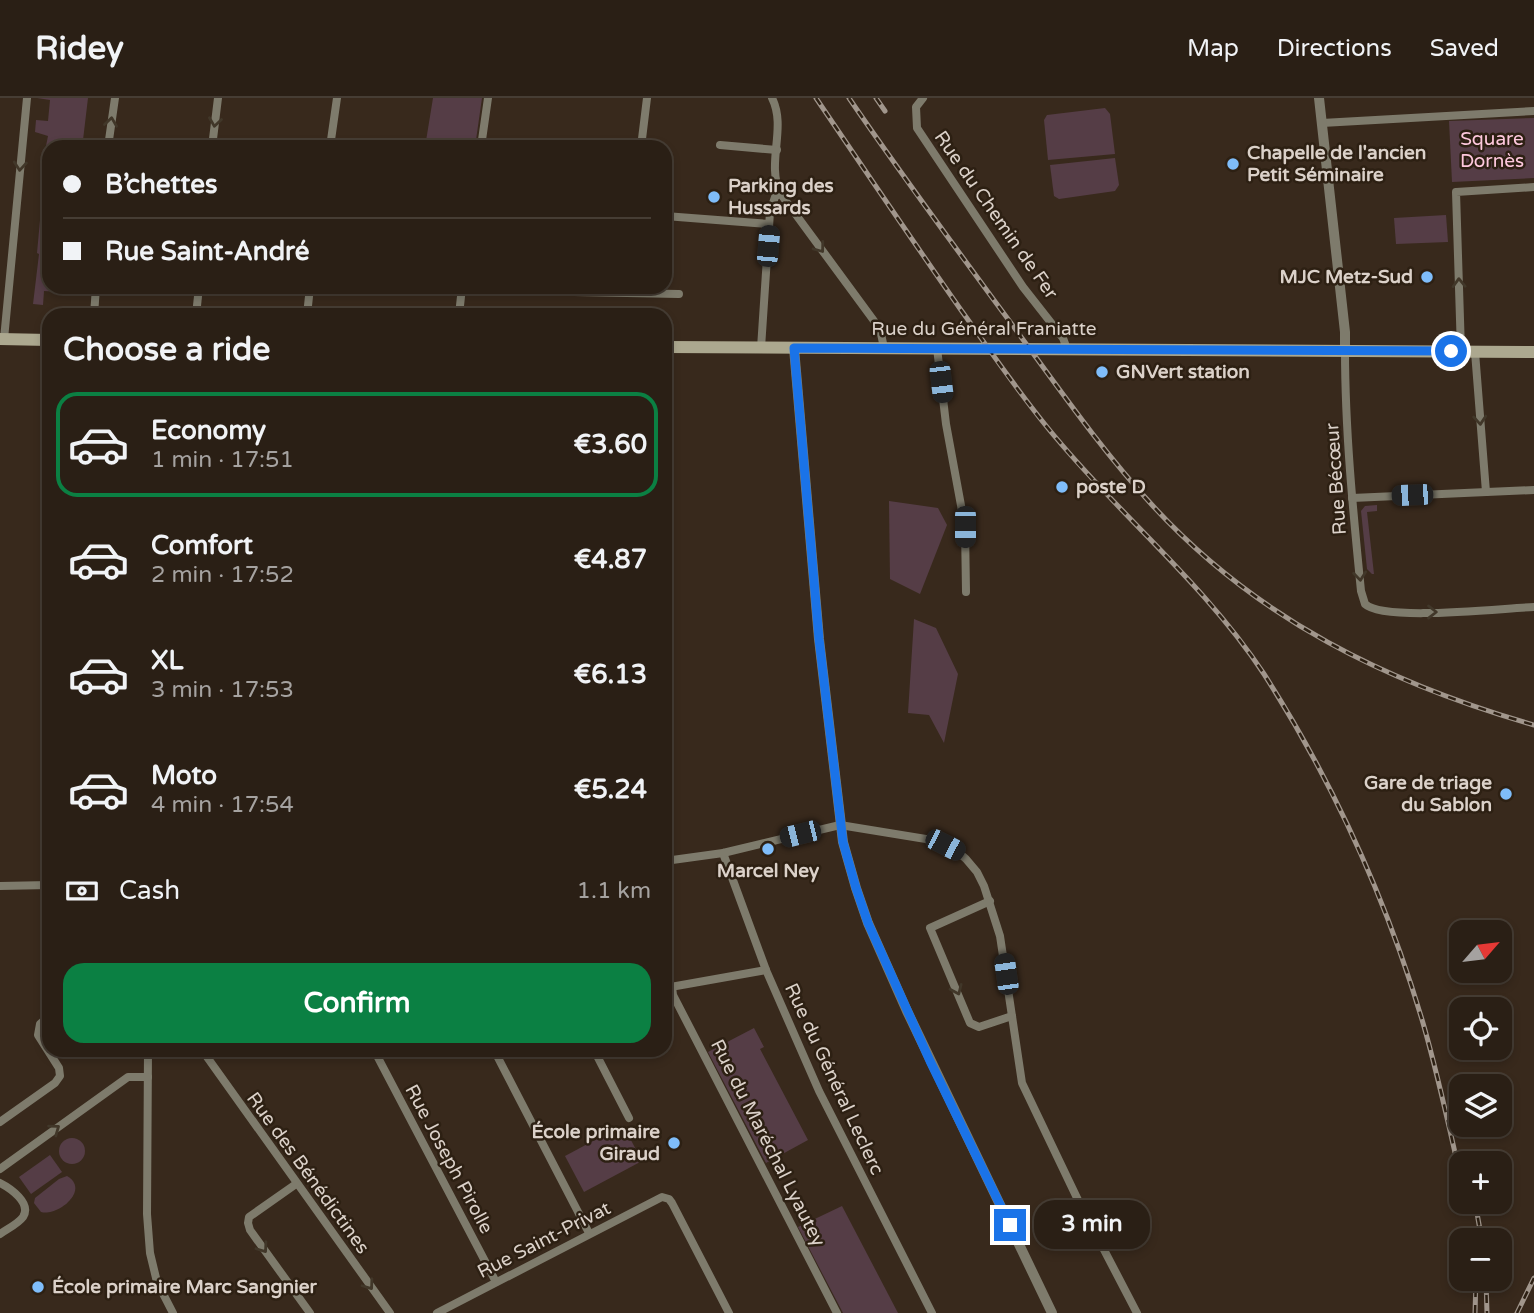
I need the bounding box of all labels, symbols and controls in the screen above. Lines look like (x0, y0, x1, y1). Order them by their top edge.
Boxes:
text: Ridey (35, 29, 124, 68)
text: Map (1187, 34, 1239, 63)
text: Directions (1277, 34, 1392, 63)
text: Saved (1430, 34, 1499, 63)
one-way arrow (103, 117, 118, 128)
one-way arrow (208, 117, 223, 128)
street label: Rue du Chemin de Fer (930, 127, 1063, 304)
park label: Square Dornès (1460, 128, 1524, 172)
place label: Chapelle de l'ancien Petit Séminaire (1247, 142, 1426, 186)
marker: Chapelle de l'ancien Petit Séminaire (1225, 156, 1241, 172)
one-way arrow (13, 161, 28, 172)
text: B’chettes (105, 169, 217, 200)
place label: Parking des Hussards (728, 175, 834, 219)
marker: Parking des Hussards (706, 189, 722, 205)
car (756, 224, 781, 268)
text: Rue Saint-André (105, 236, 309, 267)
one-way arrow (811, 241, 824, 253)
place label: MJC Metz-Sud (1280, 266, 1413, 288)
marker: MJC Metz-Sud (1419, 269, 1435, 285)
one-way arrow (1452, 277, 1467, 288)
street label: Rue du Général Franiatte (871, 318, 1097, 340)
text: Choose a ride (63, 331, 270, 369)
route start (1435, 335, 1467, 367)
car (929, 360, 954, 404)
place label: GNVert station (1116, 361, 1250, 383)
marker: GNVert station (1094, 364, 1110, 380)
icon: car (67, 413, 130, 476)
text: Economy (151, 415, 266, 446)
one-way arrow (1472, 415, 1487, 426)
street label: Rue Bécœur (1321, 422, 1351, 536)
text: €3.60 (574, 429, 647, 460)
text: 1 min · 17:51 (151, 446, 294, 474)
place label: poste D (1076, 476, 1146, 499)
marker: poste D (1054, 479, 1070, 495)
car (1391, 484, 1434, 506)
car (955, 506, 976, 548)
icon: car (67, 528, 130, 591)
text: Comfort (151, 530, 253, 561)
text: €4.87 (574, 544, 647, 575)
text: 2 min · 17:52 (151, 561, 294, 589)
one-way arrow (1352, 571, 1367, 582)
one-way arrow (1427, 604, 1437, 620)
icon: car (67, 643, 130, 706)
text: XL (151, 645, 183, 676)
text: €6.13 (574, 659, 647, 690)
text: 3 min · 17:53 (151, 676, 294, 704)
icon: car (67, 758, 130, 821)
text: Moto (151, 760, 217, 791)
place label: Gare de triage du Sablon (1364, 772, 1492, 816)
text: €5.24 (574, 774, 647, 805)
marker: Gare de triage du Sablon (1498, 786, 1514, 802)
text: 4 min · 17:54 (151, 791, 294, 819)
car (778, 819, 823, 849)
car (922, 826, 969, 864)
marker: Marcel Ney (760, 841, 776, 857)
place label: Marcel Ney (717, 860, 820, 883)
icon: cash (63, 872, 101, 910)
text: Cash (119, 875, 180, 906)
text: 1.1 km (577, 877, 651, 905)
north arrow (1449, 920, 1512, 984)
map controls (1449, 920, 1512, 1291)
car (993, 952, 1020, 996)
button: Confirm (63, 963, 651, 1043)
street label: Rue du Général Leclerc (780, 980, 888, 1178)
one-way arrow (949, 983, 963, 996)
button: locate (1449, 997, 1512, 1060)
street label: Rue du Maréchal Lyautey (706, 1036, 830, 1250)
button: layers (1449, 1074, 1512, 1137)
street label: Rue Joseph Pirolle (400, 1081, 498, 1237)
street label: Rue des Bénédictines (242, 1088, 374, 1258)
place label: École primaire Giraud (532, 1120, 660, 1165)
one-way arrow (47, 1125, 60, 1137)
marker: École primaire Giraud (666, 1135, 682, 1151)
button: + (1449, 1151, 1512, 1214)
street label: Rue Saint-Privat (474, 1197, 614, 1283)
callout: 3 min (1034, 1200, 1150, 1250)
route end (994, 1209, 1026, 1241)
text: 3 min (1061, 1210, 1123, 1238)
button: − (1449, 1228, 1512, 1291)
one-way arrow (255, 1240, 267, 1253)
place label: École primaire Marc Sangnier (52, 1275, 318, 1299)
one-way arrow (361, 1277, 374, 1290)
marker: École primaire Marc Sangnier (30, 1279, 46, 1295)

